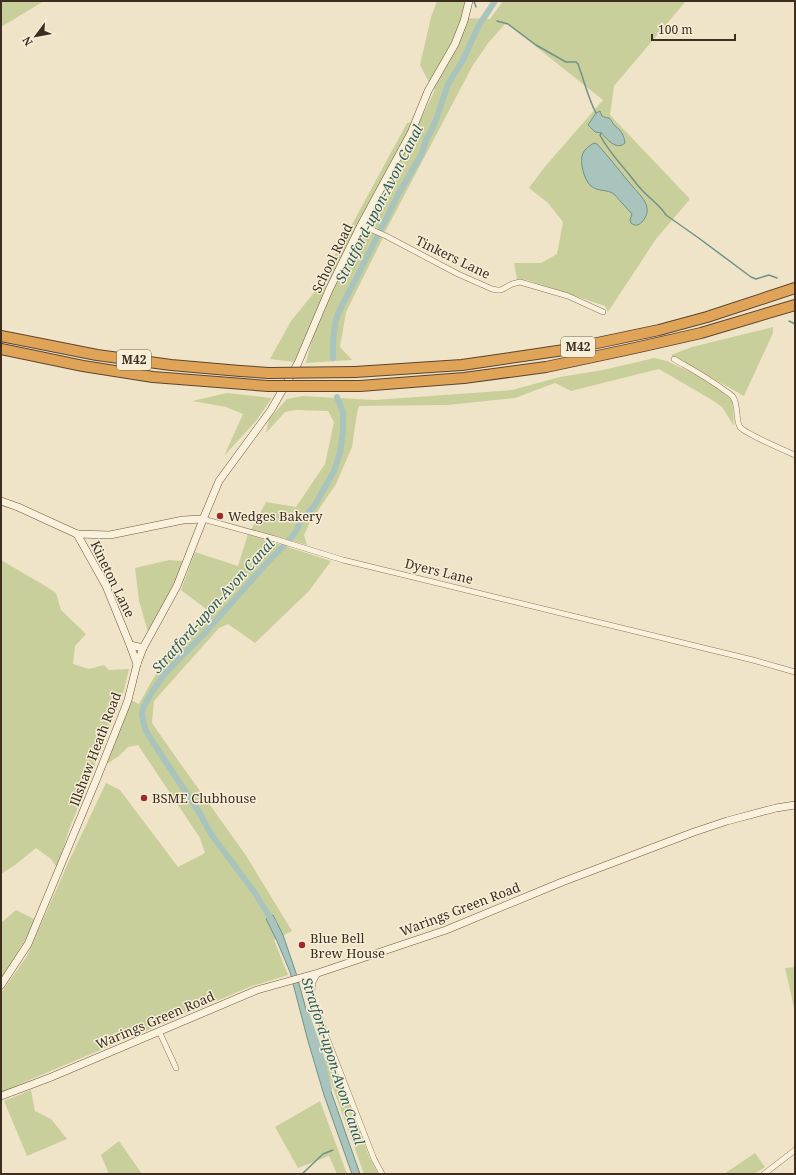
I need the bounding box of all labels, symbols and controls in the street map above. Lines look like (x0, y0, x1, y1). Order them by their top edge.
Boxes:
north arrow (16, 16, 56, 56)
scale bar (652, 16, 735, 42)
text: 100 m (658, 21, 693, 38)
text: N (18, 34, 36, 49)
water label: Stratford-upon-Avon Canal (330, 121, 427, 286)
street label: School Road (307, 220, 357, 296)
street label: Tinkers Lane (413, 231, 493, 283)
road number: M42 (561, 337, 595, 357)
road number: M42 (117, 350, 151, 370)
place label: Wedges Bakery (228, 507, 323, 525)
marker: Wedges Bakery (215, 511, 225, 521)
water label: Stratford-upon-Avon Canal (147, 534, 279, 677)
street label: Kineton Lane (87, 538, 139, 620)
street label: Dyers Lane (403, 554, 475, 588)
street label: Illshaw Heath Road (65, 689, 125, 809)
place label: BSME Clubhouse (152, 789, 256, 807)
marker: BSME Clubhouse (139, 793, 149, 803)
street label: Warings Green Road (397, 878, 523, 940)
place label: Blue Bell Brew House (310, 929, 385, 962)
marker: Blue Bell Brew House (297, 940, 307, 950)
water label: Stratford-upon-Avon Canal (297, 975, 370, 1148)
street label: Warings Green Road (93, 987, 217, 1053)

